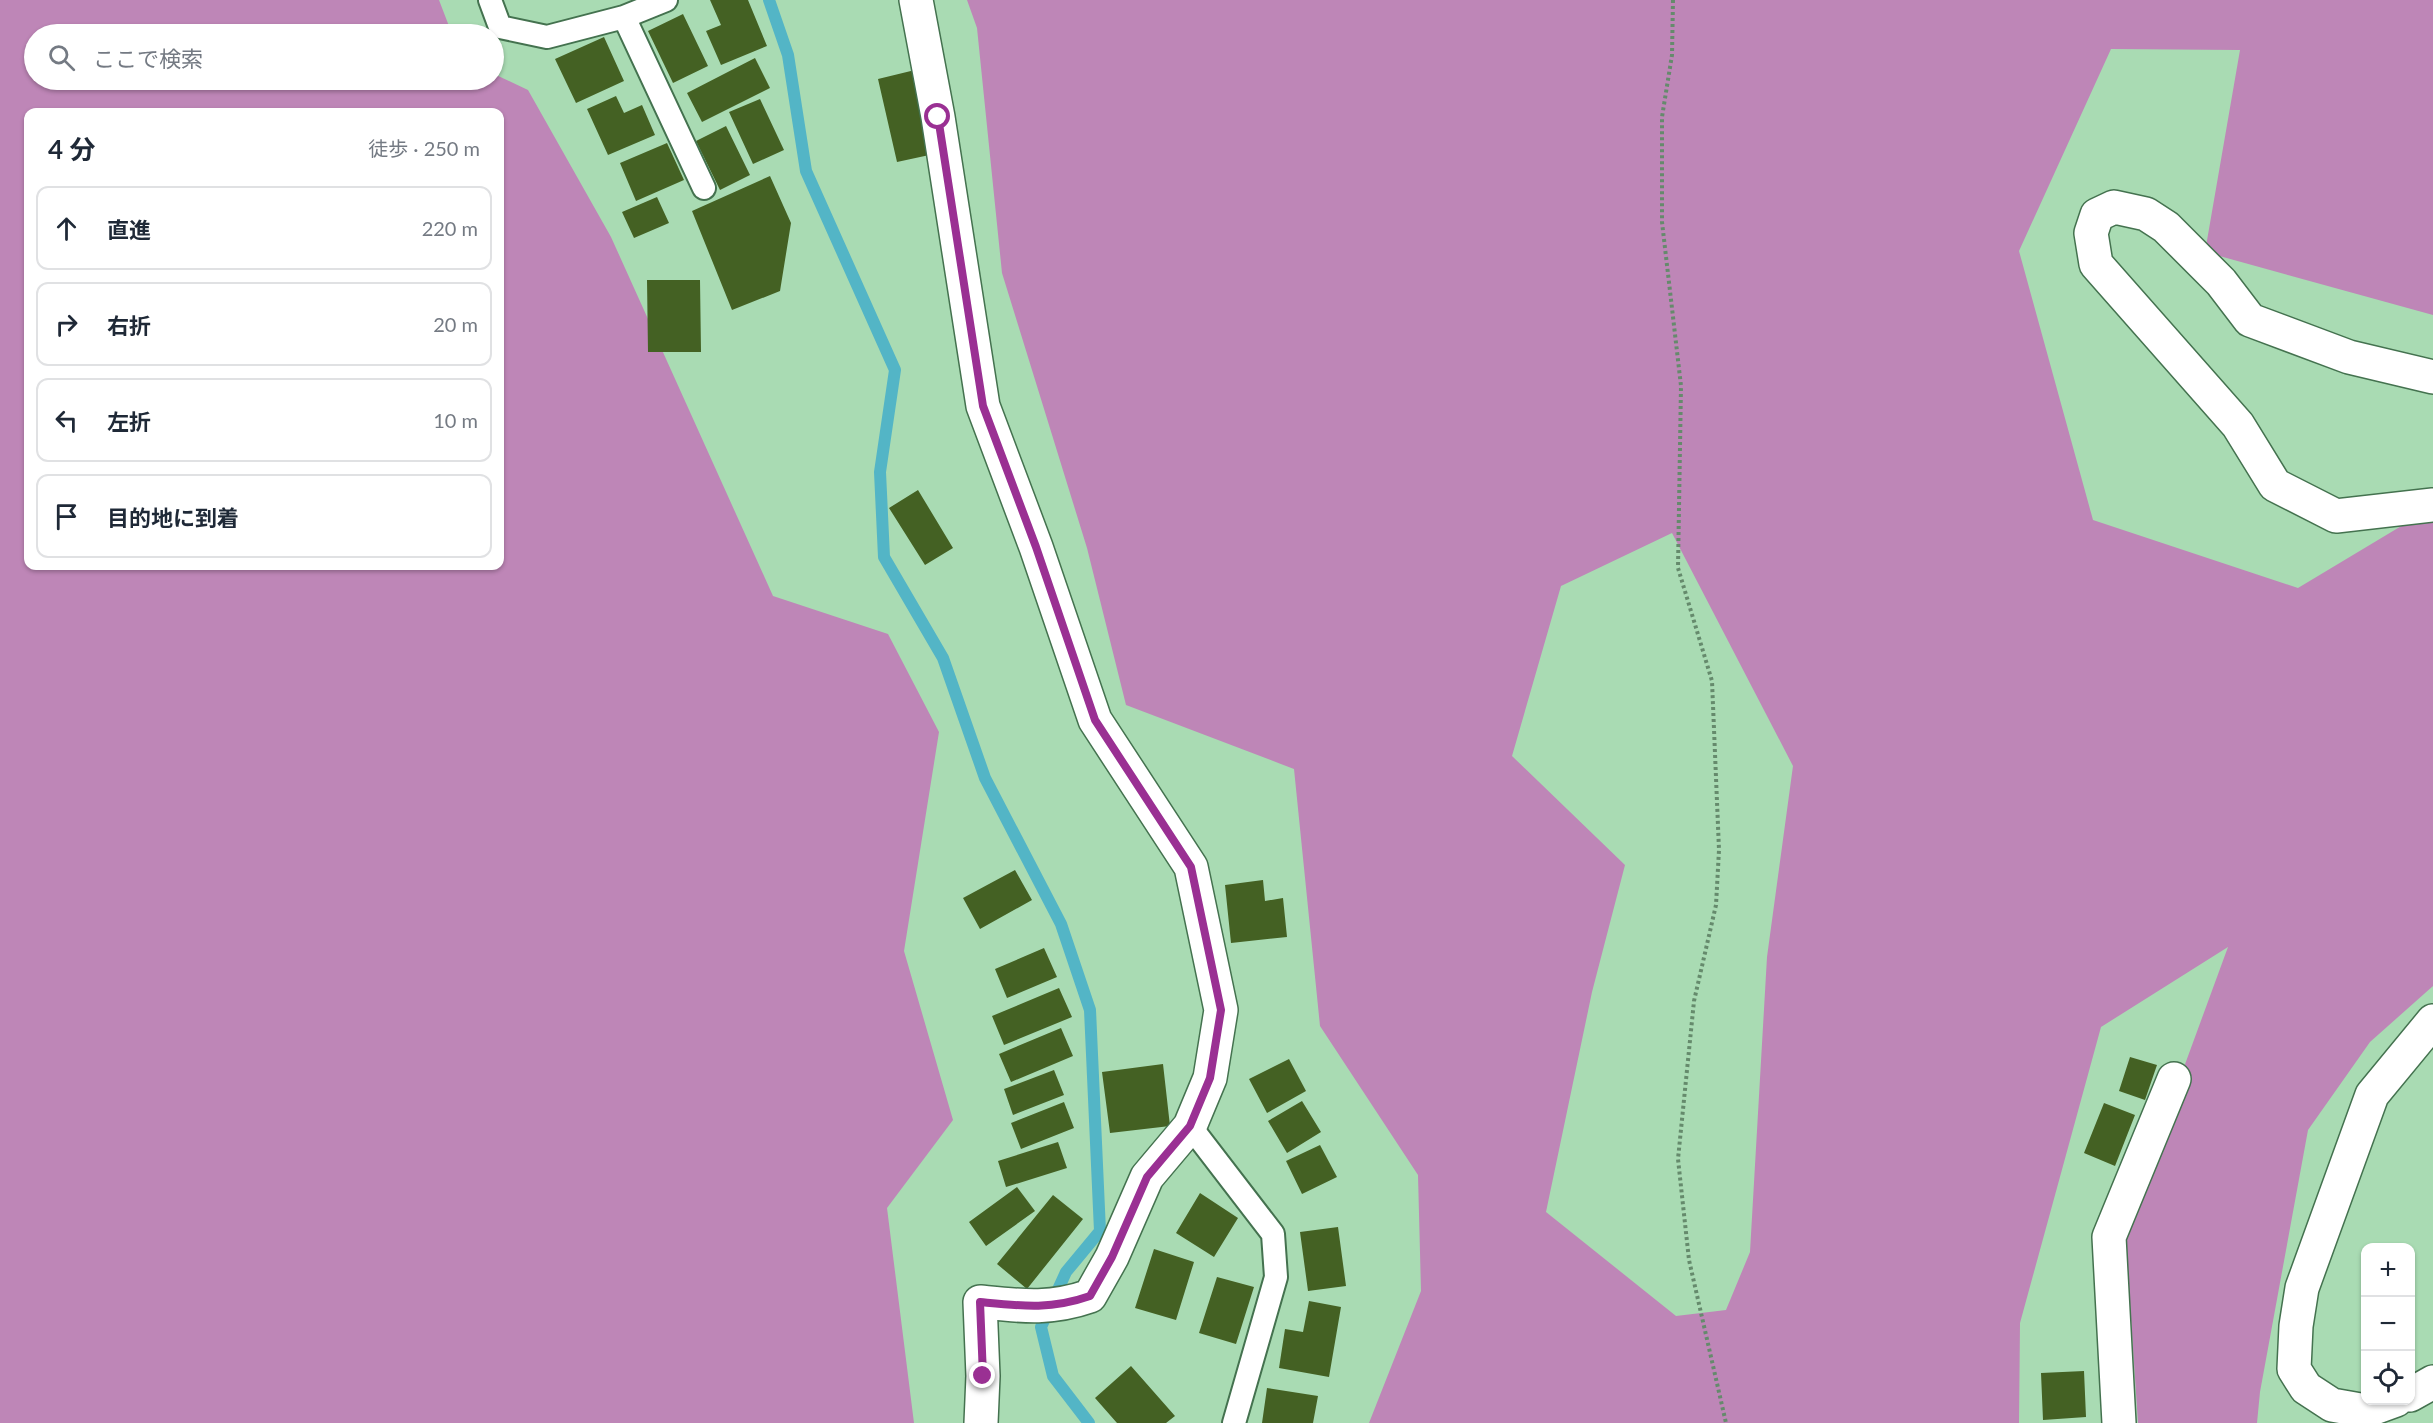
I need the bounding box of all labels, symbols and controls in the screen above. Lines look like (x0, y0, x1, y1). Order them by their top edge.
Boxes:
search box (24, 24, 504, 90)
icon: search (45, 41, 78, 74)
text: ここで検索 (93, 45, 203, 72)
route start (924, 103, 950, 129)
text: 4 分 (48, 133, 95, 165)
text: 徒歩 · 250 m (368, 136, 480, 160)
icon: ahead (50, 212, 83, 245)
text: 直進 (107, 216, 151, 243)
text: 220 m (422, 216, 478, 240)
icon: right (50, 308, 83, 341)
text: 右折 (107, 312, 151, 339)
text: 20 m (433, 312, 478, 336)
icon: left (50, 404, 83, 437)
text: 左折 (107, 408, 151, 435)
text: 10 m (433, 408, 478, 432)
icon: arrive (50, 500, 83, 533)
text: 目的地に到着 (107, 504, 239, 531)
map controls (2361, 1243, 2415, 1405)
button: + (2361, 1243, 2415, 1297)
button: − (2361, 1297, 2415, 1351)
button: locate (2361, 1351, 2415, 1405)
route end (969, 1362, 995, 1388)

